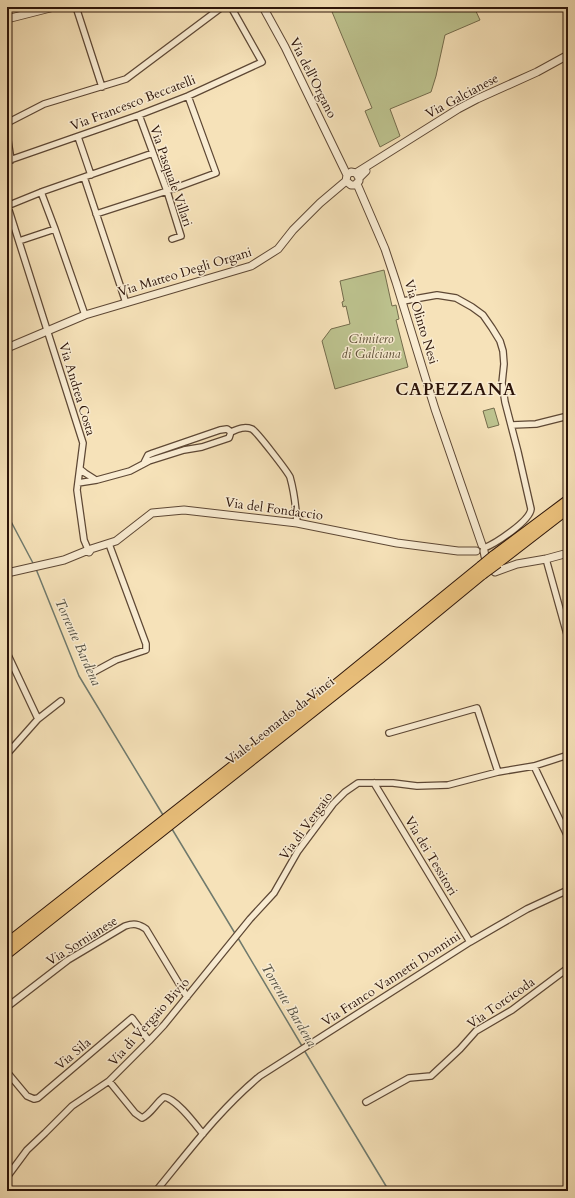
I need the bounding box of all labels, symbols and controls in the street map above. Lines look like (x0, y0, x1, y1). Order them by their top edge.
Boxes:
street label: Via dell'Organo (285, 35, 341, 121)
street label: Via Galcianese (422, 69, 502, 123)
street label: Via Francesco Beccatelli (68, 71, 198, 135)
street label: Via Pasquale Villari (145, 123, 197, 229)
street label: Via Matteo Degli Organi (116, 243, 254, 301)
street label: Via Olinto Nesi (400, 278, 443, 367)
park label: Cimitero di Galciana (342, 330, 401, 363)
street label: Via Andrea Costa (54, 340, 100, 438)
district label: CAPEZZANA (395, 378, 517, 401)
street label: Via del Fondaccio (224, 493, 324, 525)
water label: Torrente Bardena (50, 595, 106, 689)
street label: Viale Leonardo da Vinci (222, 673, 338, 769)
street label: Via di Vergaio (275, 788, 337, 864)
street label: Via dei Tessitori (400, 813, 462, 899)
street label: Via Sornianese (43, 912, 121, 970)
street label: Via Franco Vannetti Donnini (318, 927, 464, 1031)
water label: Torrente Bardena (257, 960, 321, 1050)
street label: Via Torcicoda (464, 973, 539, 1033)
street label: Via di Vergaio Bivio (104, 974, 194, 1070)
street label: Via Sila (51, 1034, 95, 1074)

